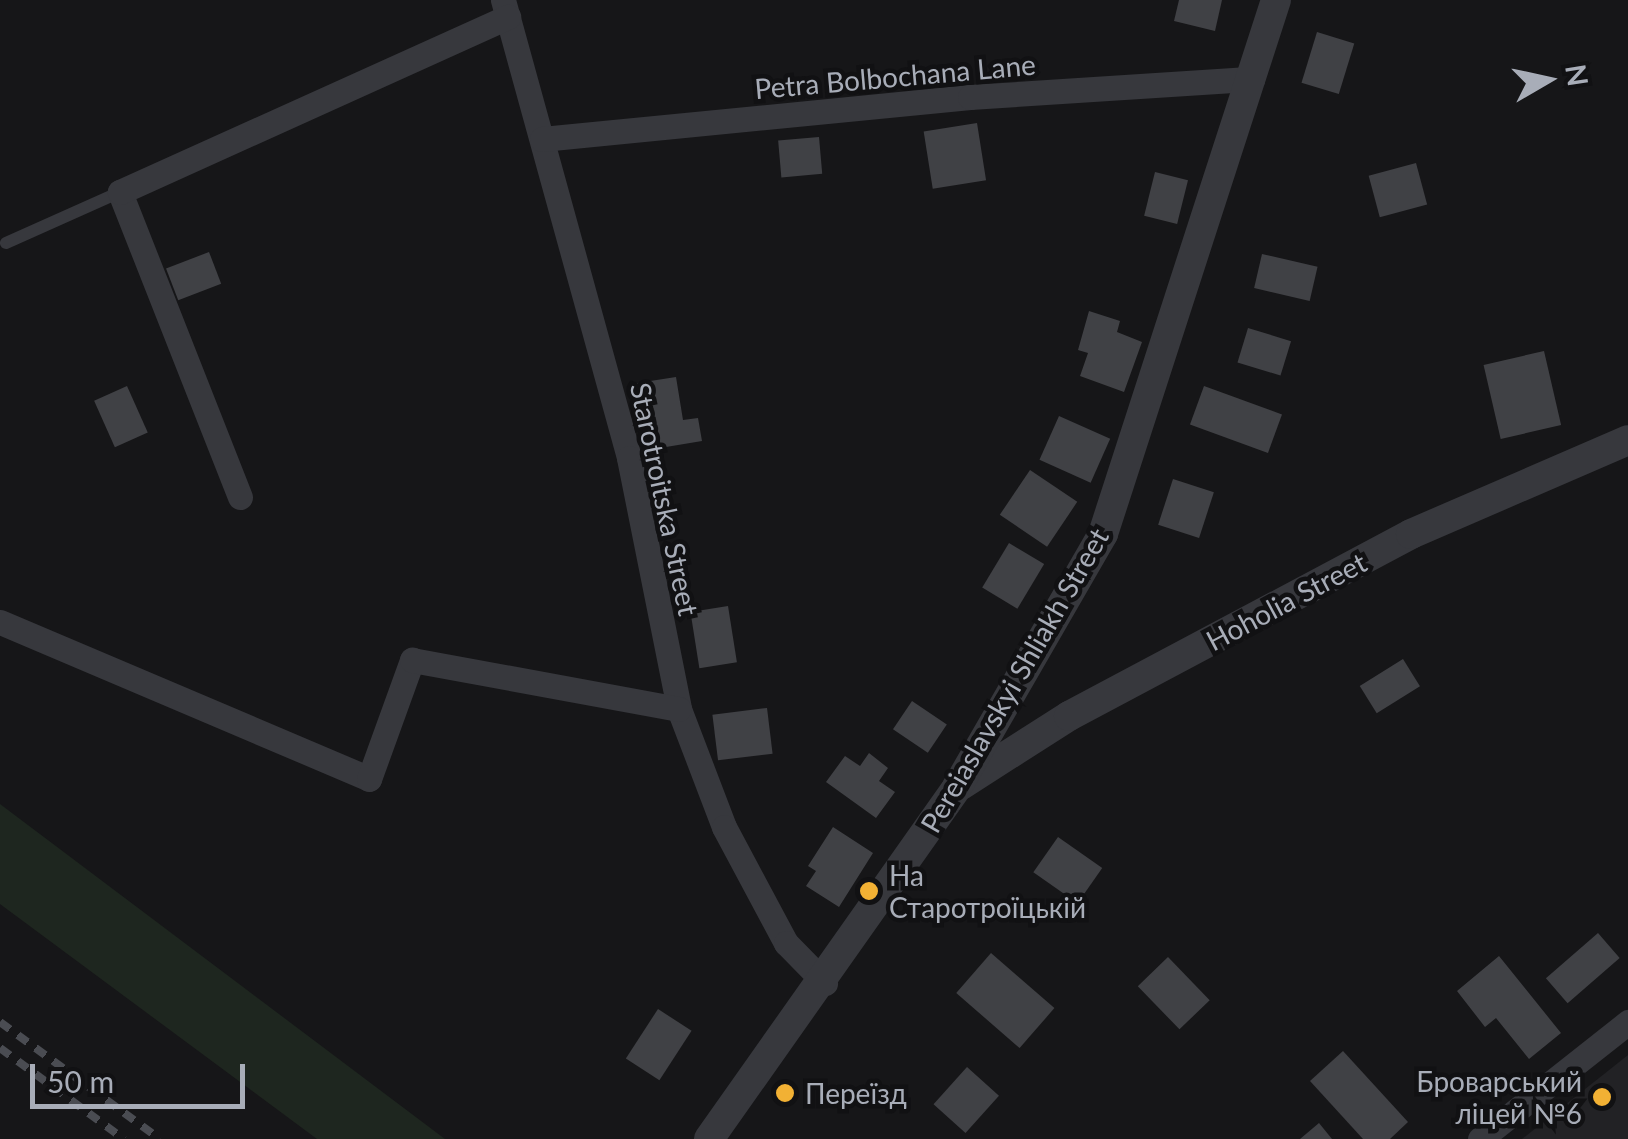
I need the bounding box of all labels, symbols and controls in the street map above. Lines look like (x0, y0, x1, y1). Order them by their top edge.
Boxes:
north arrow (1498, 30, 1598, 130)
street label: Petra Bolbochana Lane (753, 47, 1037, 105)
text: N (1559, 62, 1596, 89)
street label: Starotroitska Street (624, 379, 706, 619)
street label: Pereiaslavskyi Shliakh Street (913, 522, 1115, 838)
street label: Hoholia Street (1200, 545, 1372, 657)
place label: На Старотроїцькій (889, 858, 1086, 924)
marker: На Старотроїцькій (858, 880, 880, 902)
scale bar (35, 1044, 250, 1106)
text: 50 m (47, 1063, 114, 1099)
place label: Броварський ліцей №6 (1416, 1064, 1582, 1130)
place label: Переїзд (805, 1076, 907, 1110)
marker: Переїзд (774, 1082, 796, 1104)
marker: Броварський ліцей №6 (1591, 1086, 1613, 1108)

